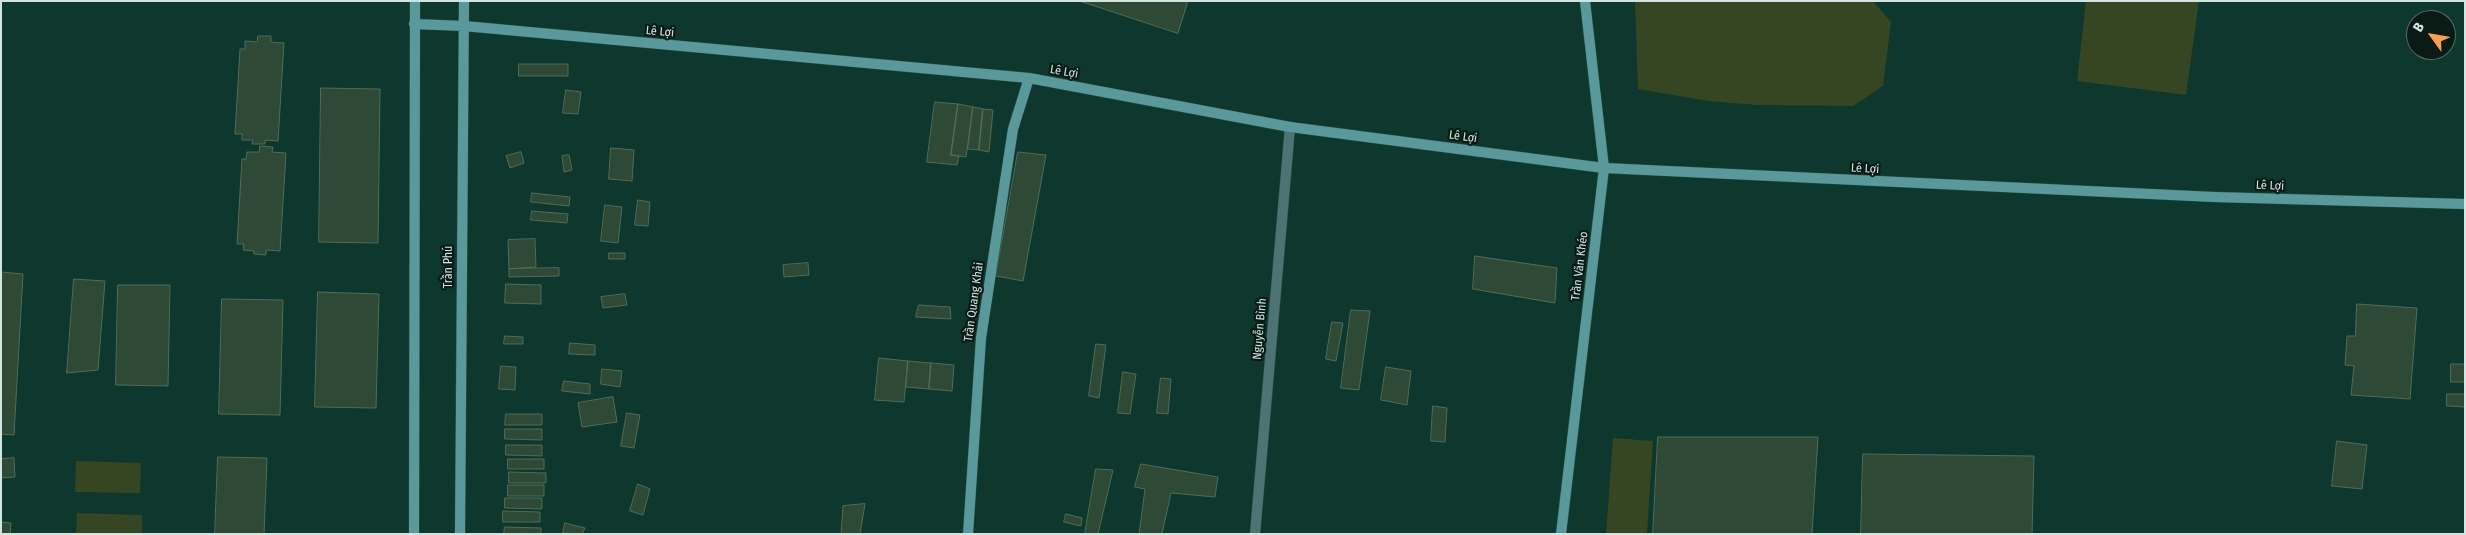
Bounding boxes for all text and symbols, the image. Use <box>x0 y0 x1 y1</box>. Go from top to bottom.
north arrow <box>2406 10 2456 60</box>
text: B <box>2409 19 2428 35</box>
street label: Lê Lợi <box>645 24 675 40</box>
street label: Lê Lợi <box>1049 62 1079 82</box>
street label: Lê Lợi <box>1448 128 1478 146</box>
street label: Lê Lợi <box>1850 161 1880 177</box>
street label: Lê Lợi <box>2256 178 2284 194</box>
street label: Trần Văn Khéo <box>1569 231 1591 301</box>
street label: Trần Phú <box>442 246 456 288</box>
street label: Trần Quang Khải <box>961 261 987 343</box>
street label: Nguyễn Bình <box>1250 298 1270 360</box>

